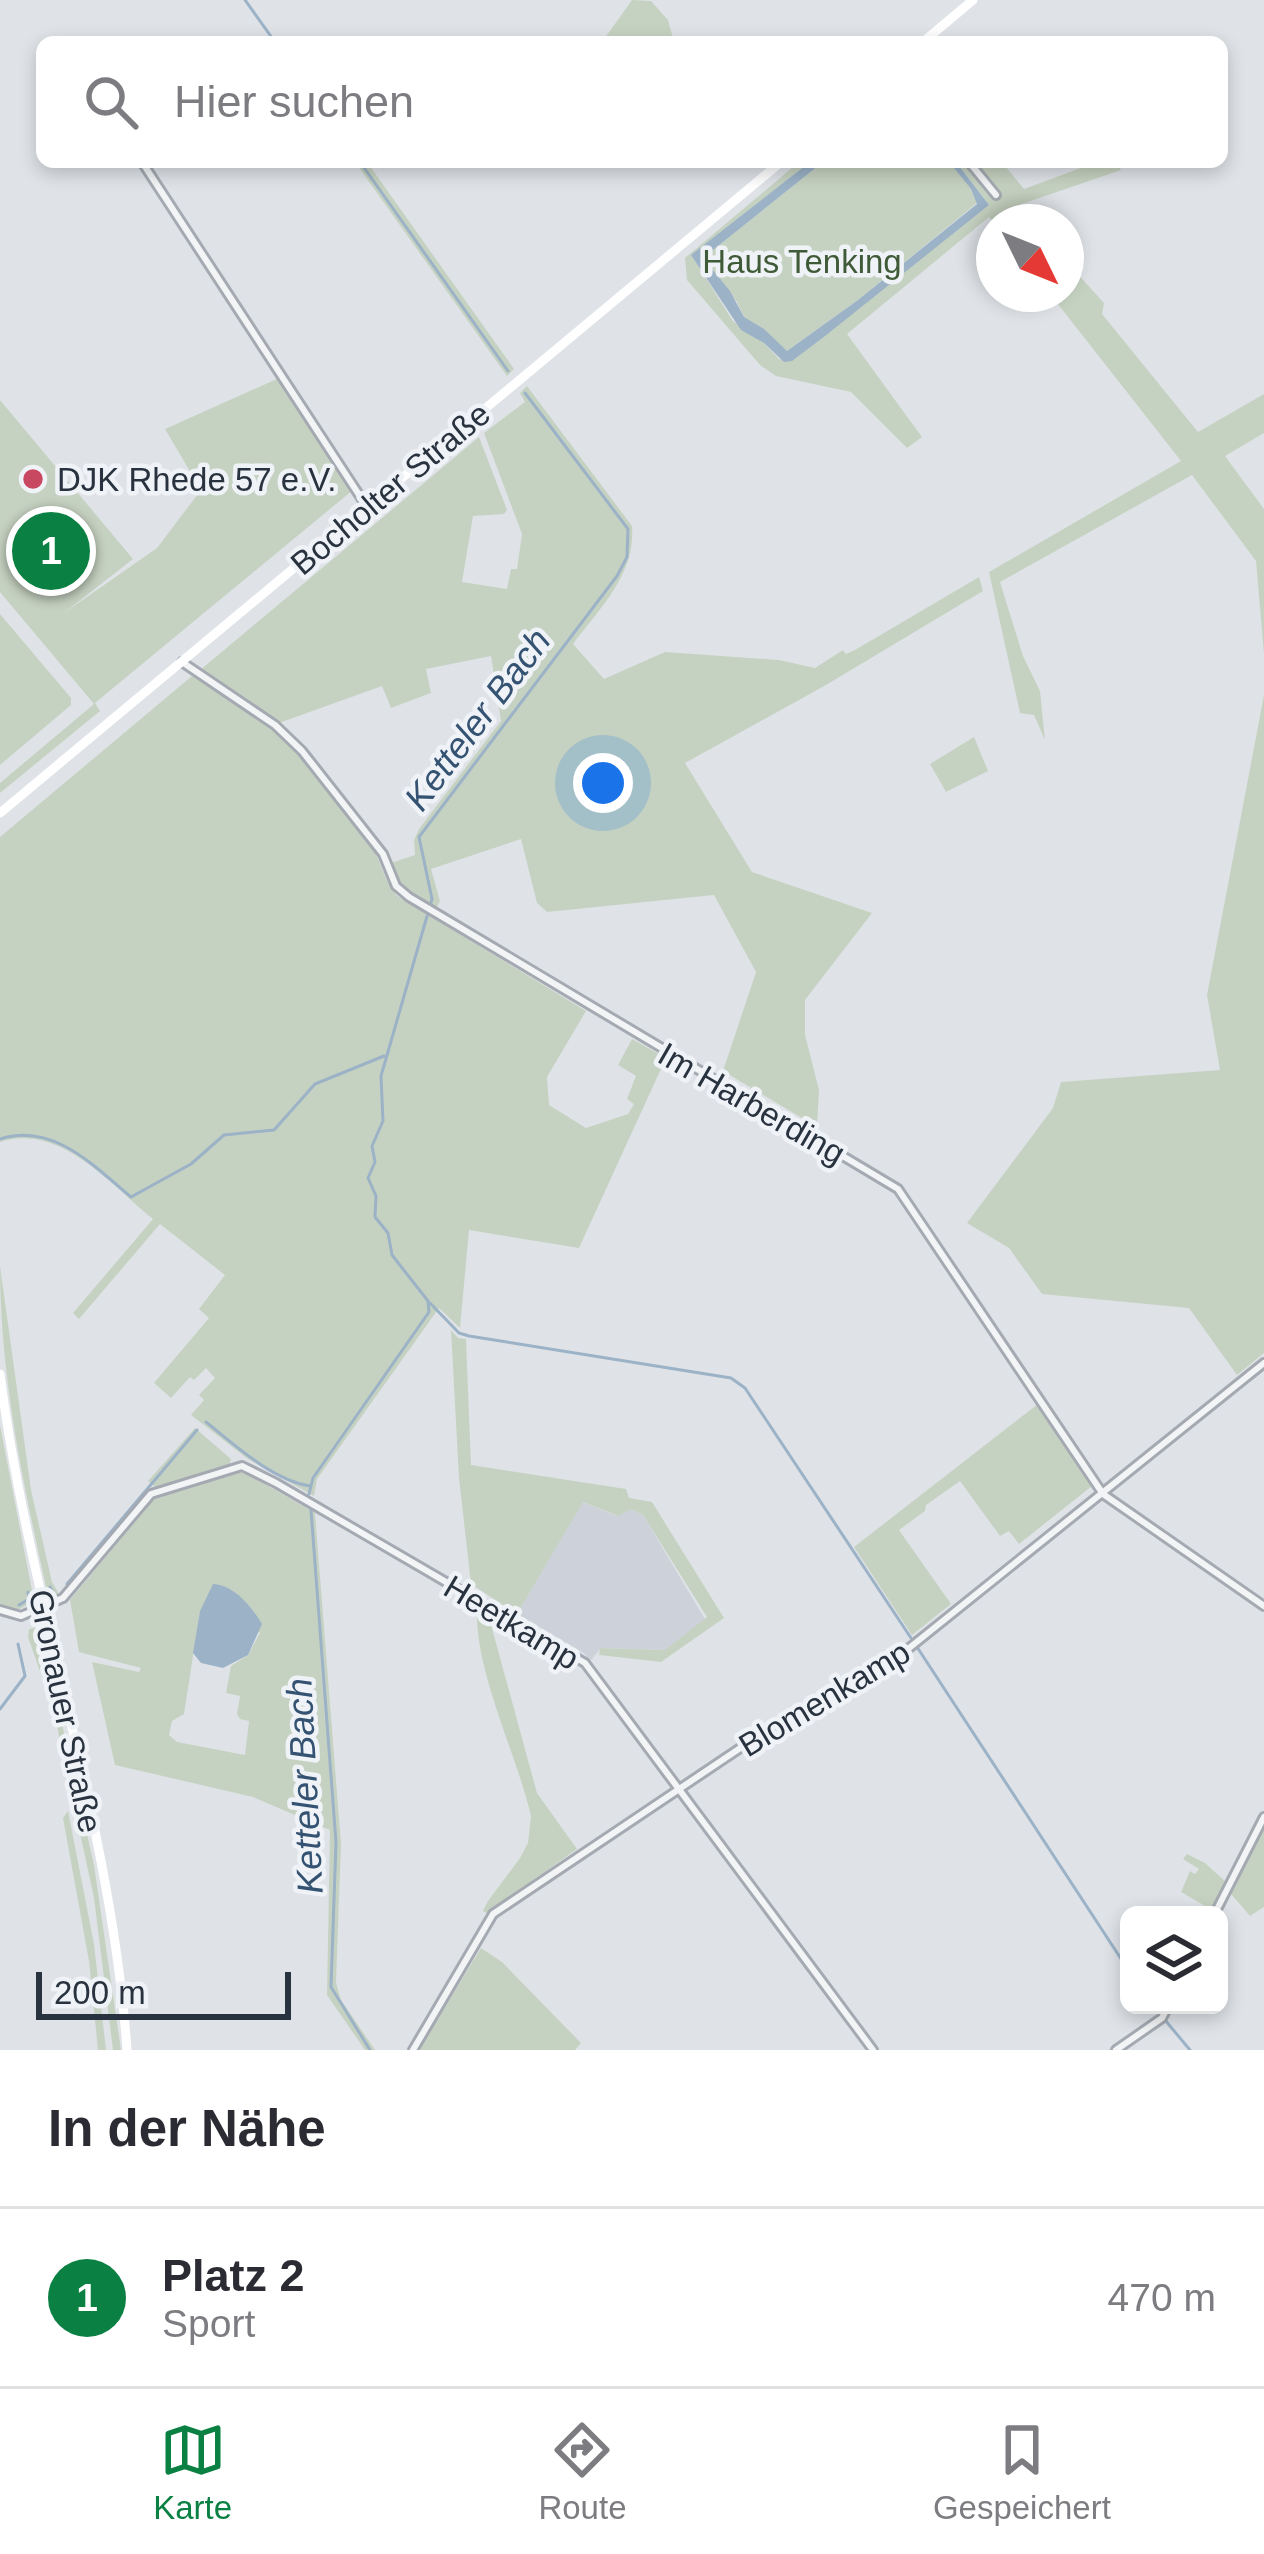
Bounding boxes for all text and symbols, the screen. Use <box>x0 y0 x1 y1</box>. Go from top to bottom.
search box <box>36 36 1228 168</box>
icon: search <box>78 69 144 135</box>
text: Hier suchen <box>174 76 414 127</box>
north arrow <box>976 204 1084 312</box>
park label: Haus Tenking <box>702 243 902 280</box>
street label: Bocholter Straße <box>284 395 497 582</box>
place label: DJK Rhede 57 e.V. <box>57 461 336 498</box>
marker: DJK Rhede 57 e.V. <box>20 466 46 492</box>
pin: 1 <box>12 506 90 596</box>
water label: Ketteler Bach <box>396 621 559 818</box>
your location <box>573 753 633 813</box>
street label: Im Harberding <box>652 1035 852 1172</box>
street label: Heetkamp <box>438 1568 586 1677</box>
street label: Gronauer Straße <box>22 1586 109 1836</box>
street label: Blomenkamp <box>732 1633 916 1764</box>
water label: Ketteler Bach <box>278 1677 331 1895</box>
map controls <box>1120 1906 1228 2014</box>
button: layers <box>1120 1906 1228 2014</box>
scale bar <box>36 1966 291 2019</box>
text: 200 m <box>54 1974 146 2011</box>
text: In der Nähe <box>48 2100 326 2157</box>
text: Platz 2 <box>162 2250 305 2301</box>
text: 1 <box>76 2276 98 2319</box>
text: 470 m <box>1108 2276 1216 2319</box>
text: Sport <box>162 2302 255 2345</box>
tab: Karte <box>153 2417 232 2527</box>
tab: Route <box>538 2417 627 2527</box>
tab: Gespeichert <box>933 2417 1111 2527</box>

